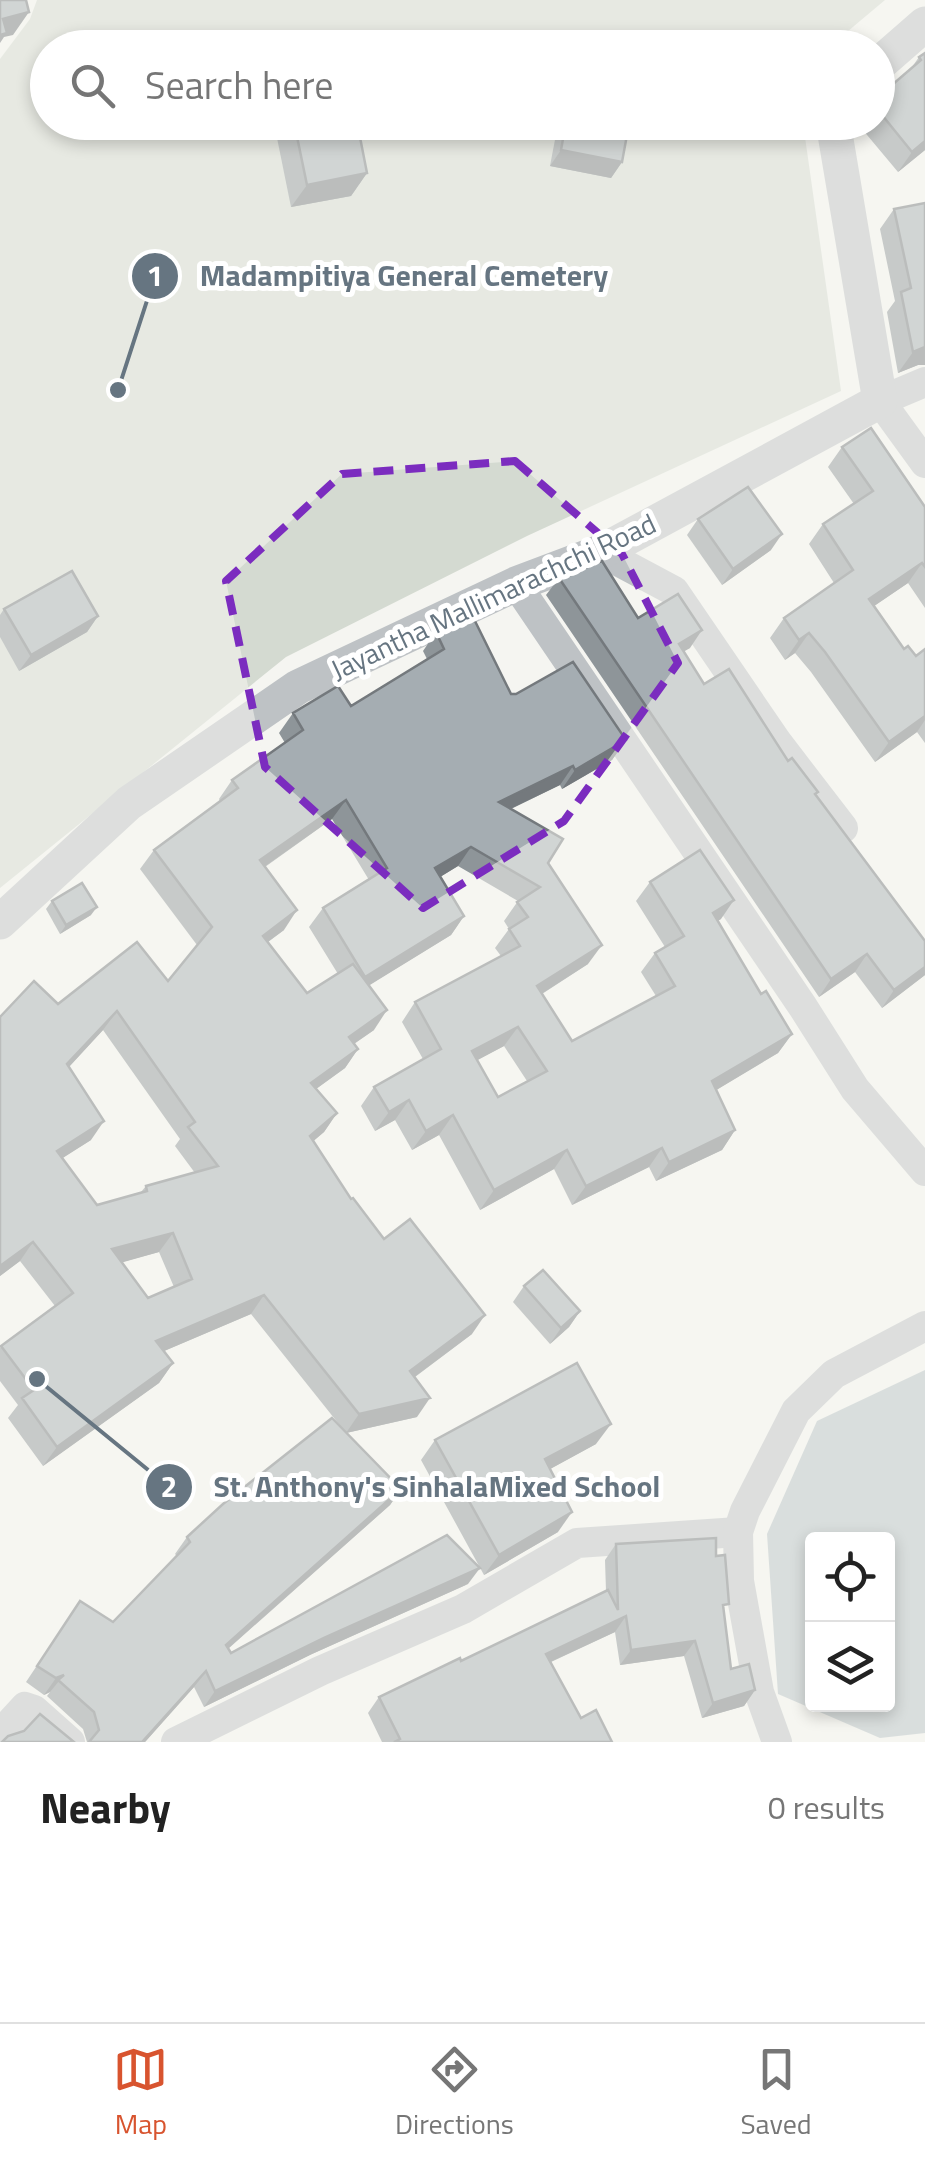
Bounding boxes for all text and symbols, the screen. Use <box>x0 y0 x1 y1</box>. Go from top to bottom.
search box <box>30 30 895 140</box>
text: Search here <box>145 56 333 114</box>
icon: search <box>65 58 120 113</box>
callout: Madampitiya General Cemetery <box>130 246 629 306</box>
text: 1 <box>147 252 163 298</box>
text: Madampitiya General Cemetery <box>200 252 608 298</box>
street label: Jayantha Mallimarachchi Road <box>323 502 663 690</box>
callout: St. Anthony's SinhalaMixed School <box>144 1457 681 1517</box>
text: 2 <box>161 1463 177 1509</box>
text: St. Anthony's SinhalaMixed School <box>214 1463 660 1509</box>
map controls <box>805 1532 895 1712</box>
button: locate <box>805 1532 895 1622</box>
button: layers <box>805 1622 895 1712</box>
text: Nearby <box>40 1775 171 1839</box>
text: 0 results <box>768 1783 885 1831</box>
tab: Map <box>113 2042 168 2145</box>
tab: Directions <box>395 2042 514 2145</box>
tab: Saved <box>740 2042 812 2145</box>

